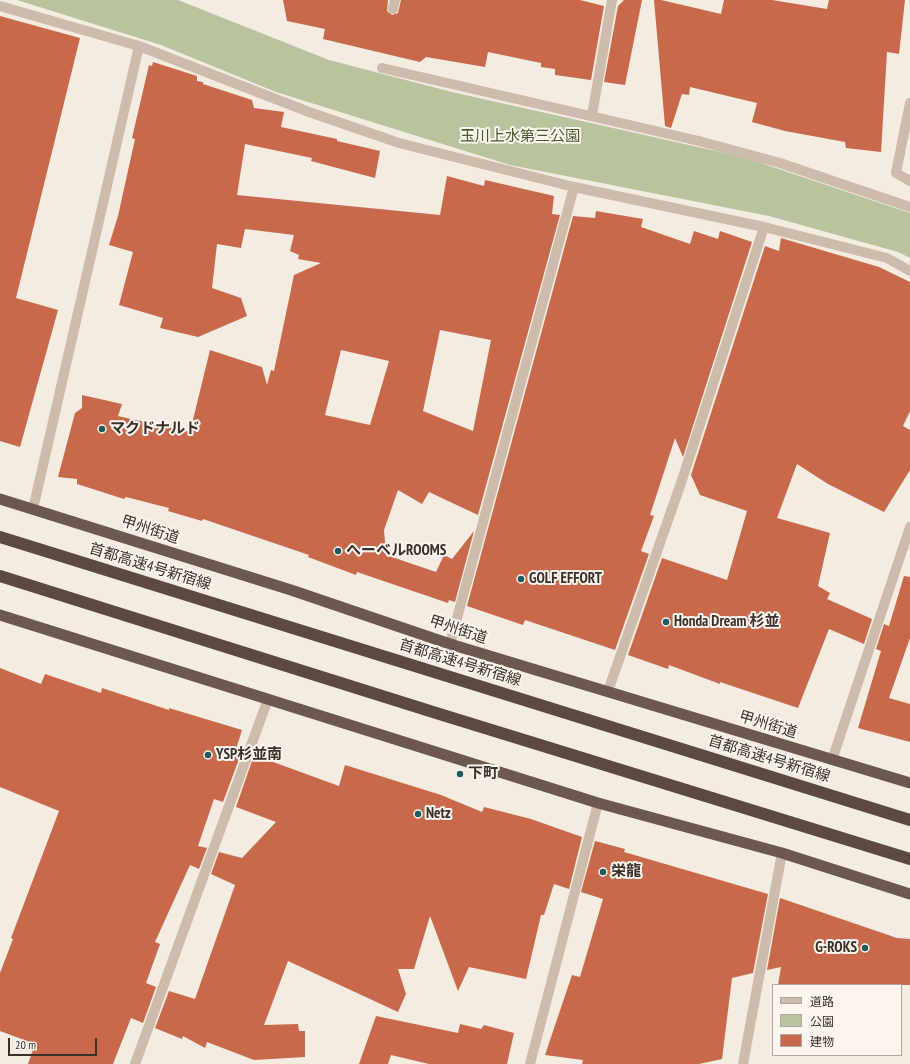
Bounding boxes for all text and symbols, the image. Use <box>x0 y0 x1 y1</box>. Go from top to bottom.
park label: 玉川上水第三公園 <box>460 128 580 146</box>
place label: マクドナルド <box>110 420 200 438</box>
marker: マクドナルド <box>97 424 107 434</box>
street label: 甲州街道 <box>119 512 181 548</box>
street label: 首都高速4号新宿線 <box>87 540 213 594</box>
place label: へーベルROOMS <box>346 542 446 560</box>
marker: へーベルROOMS <box>333 546 343 556</box>
place label: GOLF EFFORT <box>529 570 602 588</box>
marker: GOLF EFFORT <box>516 574 526 584</box>
street label: 甲州街道 <box>427 612 489 648</box>
place label: Honda Dream 杉並 <box>674 613 779 631</box>
marker: Honda Dream 杉並 <box>661 617 671 627</box>
street label: 首都高速4号新宿線 <box>397 636 523 690</box>
street label: 甲州街道 <box>737 708 799 742</box>
street label: 首都高速4号新宿線 <box>706 732 832 786</box>
place label: YSP杉並南 <box>216 746 282 764</box>
marker: YSP杉並南 <box>203 750 213 760</box>
place label: 下町 <box>468 765 498 783</box>
marker: 下町 <box>455 769 465 779</box>
place label: Netz <box>426 805 451 823</box>
marker: Netz <box>413 809 423 819</box>
place label: 栄龍 <box>611 863 641 881</box>
marker: 栄龍 <box>598 867 608 877</box>
place label: G-ROKS <box>815 939 857 957</box>
marker: G-ROKS <box>860 943 870 953</box>
legend <box>772 984 902 1056</box>
text: 道路 <box>810 994 834 1009</box>
text: 公園 <box>810 1014 834 1029</box>
scale bar <box>10 1030 99 1056</box>
text: 建物 <box>810 1034 834 1049</box>
text: 20 m <box>15 1037 36 1052</box>

